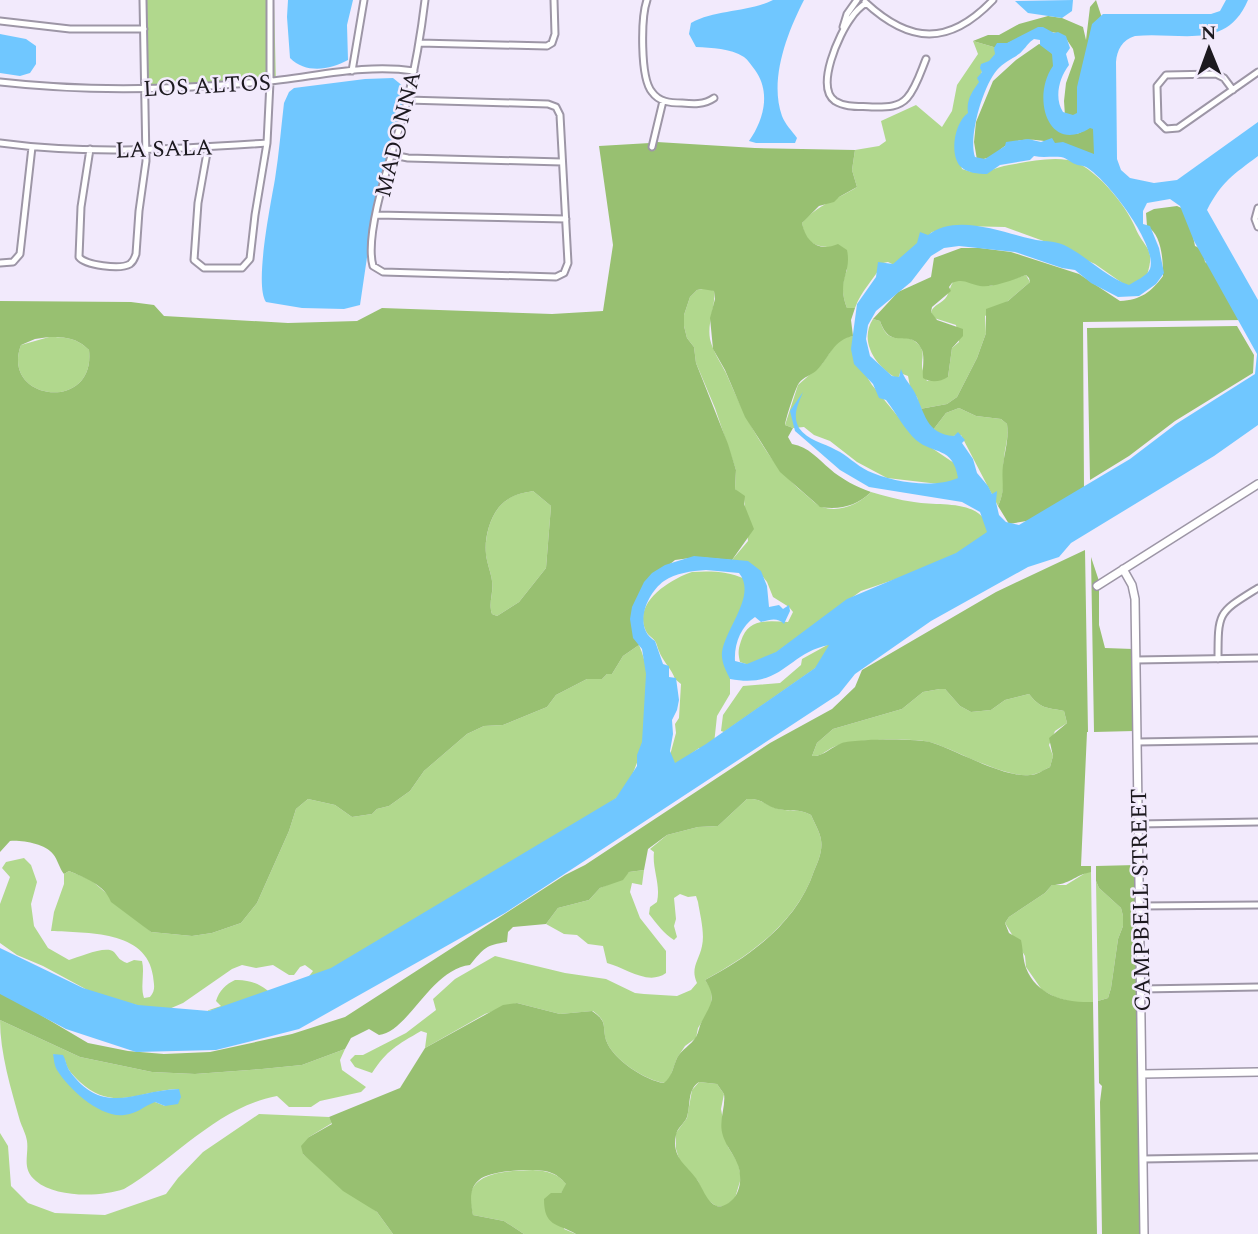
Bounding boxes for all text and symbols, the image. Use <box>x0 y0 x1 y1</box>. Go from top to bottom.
north arrow <box>1174 14 1244 84</box>
text: N <box>1201 19 1217 48</box>
street label: LOS ALTOS <box>142 66 272 107</box>
street label: MADONNA <box>366 68 431 201</box>
street label: LA SALA <box>115 130 213 169</box>
street label: CAMPBELL STREET <box>1122 788 1161 1012</box>

